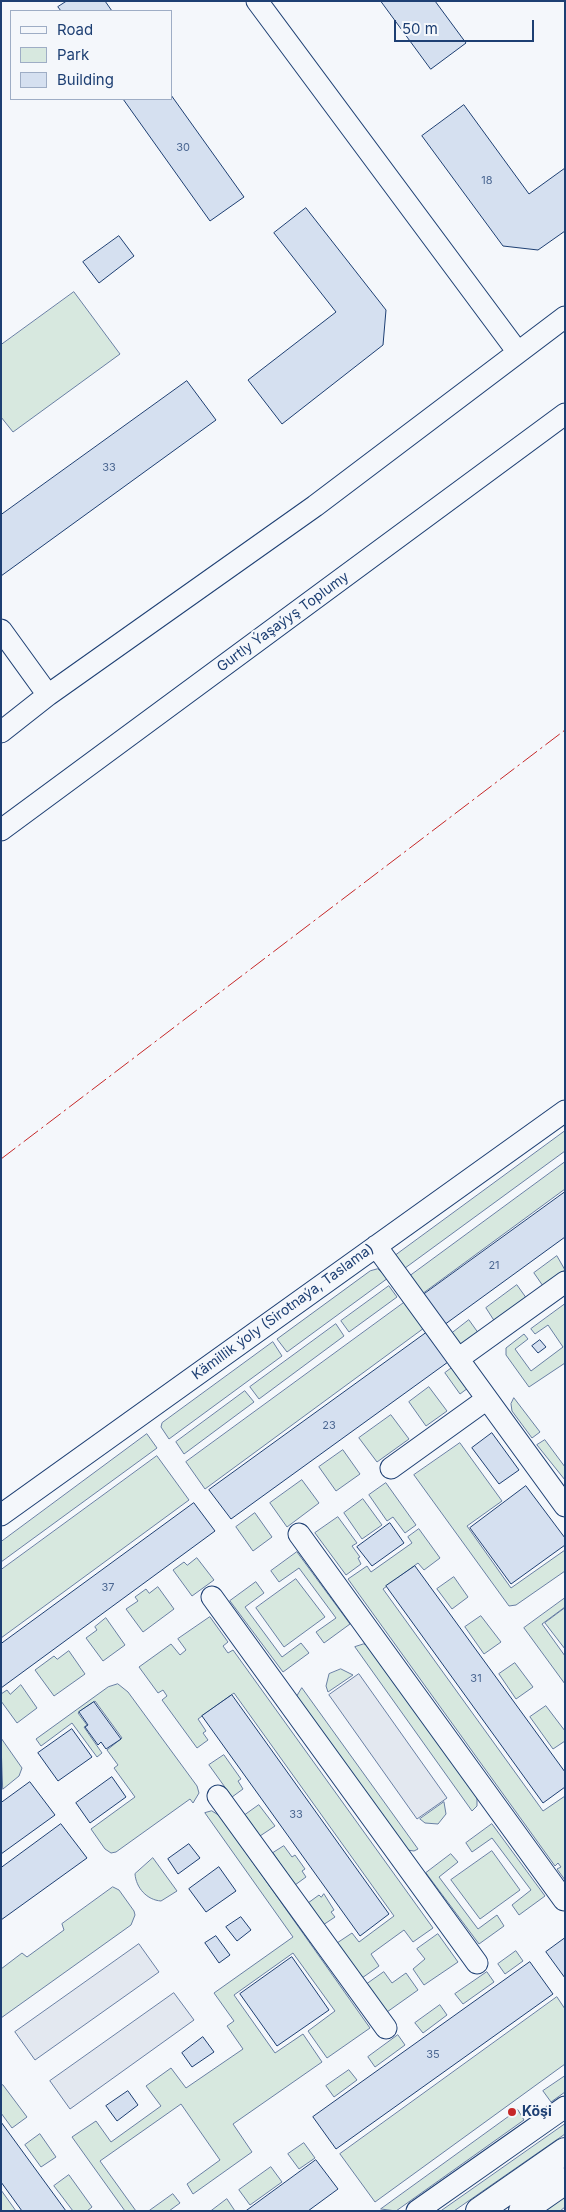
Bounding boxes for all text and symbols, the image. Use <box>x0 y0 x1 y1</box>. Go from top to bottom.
legend <box>10 10 172 100</box>
scale bar <box>396 10 536 42</box>
text: 50 m <box>402 19 438 38</box>
text: Road <box>57 20 93 39</box>
text: Park <box>57 45 89 64</box>
text: Building <box>57 70 114 89</box>
house number: 30 <box>176 141 190 155</box>
house number: 18 <box>481 174 493 188</box>
house number: 33 <box>102 461 116 475</box>
street label: Gurtly Ýaşaýyş Toplumy <box>214 568 352 676</box>
street label: Kämillik ýoly (Sirotnaýa, Taslama) <box>189 1240 377 1384</box>
house number: 21 <box>488 1259 500 1273</box>
house number: 23 <box>322 1419 336 1433</box>
house number: 37 <box>101 1581 115 1595</box>
house number: 31 <box>470 1672 482 1686</box>
house number: 33 <box>289 1808 303 1822</box>
house number: 35 <box>426 2048 440 2062</box>
place label: Köşi <box>522 2104 552 2120</box>
marker: Köşi <box>506 2106 518 2118</box>

